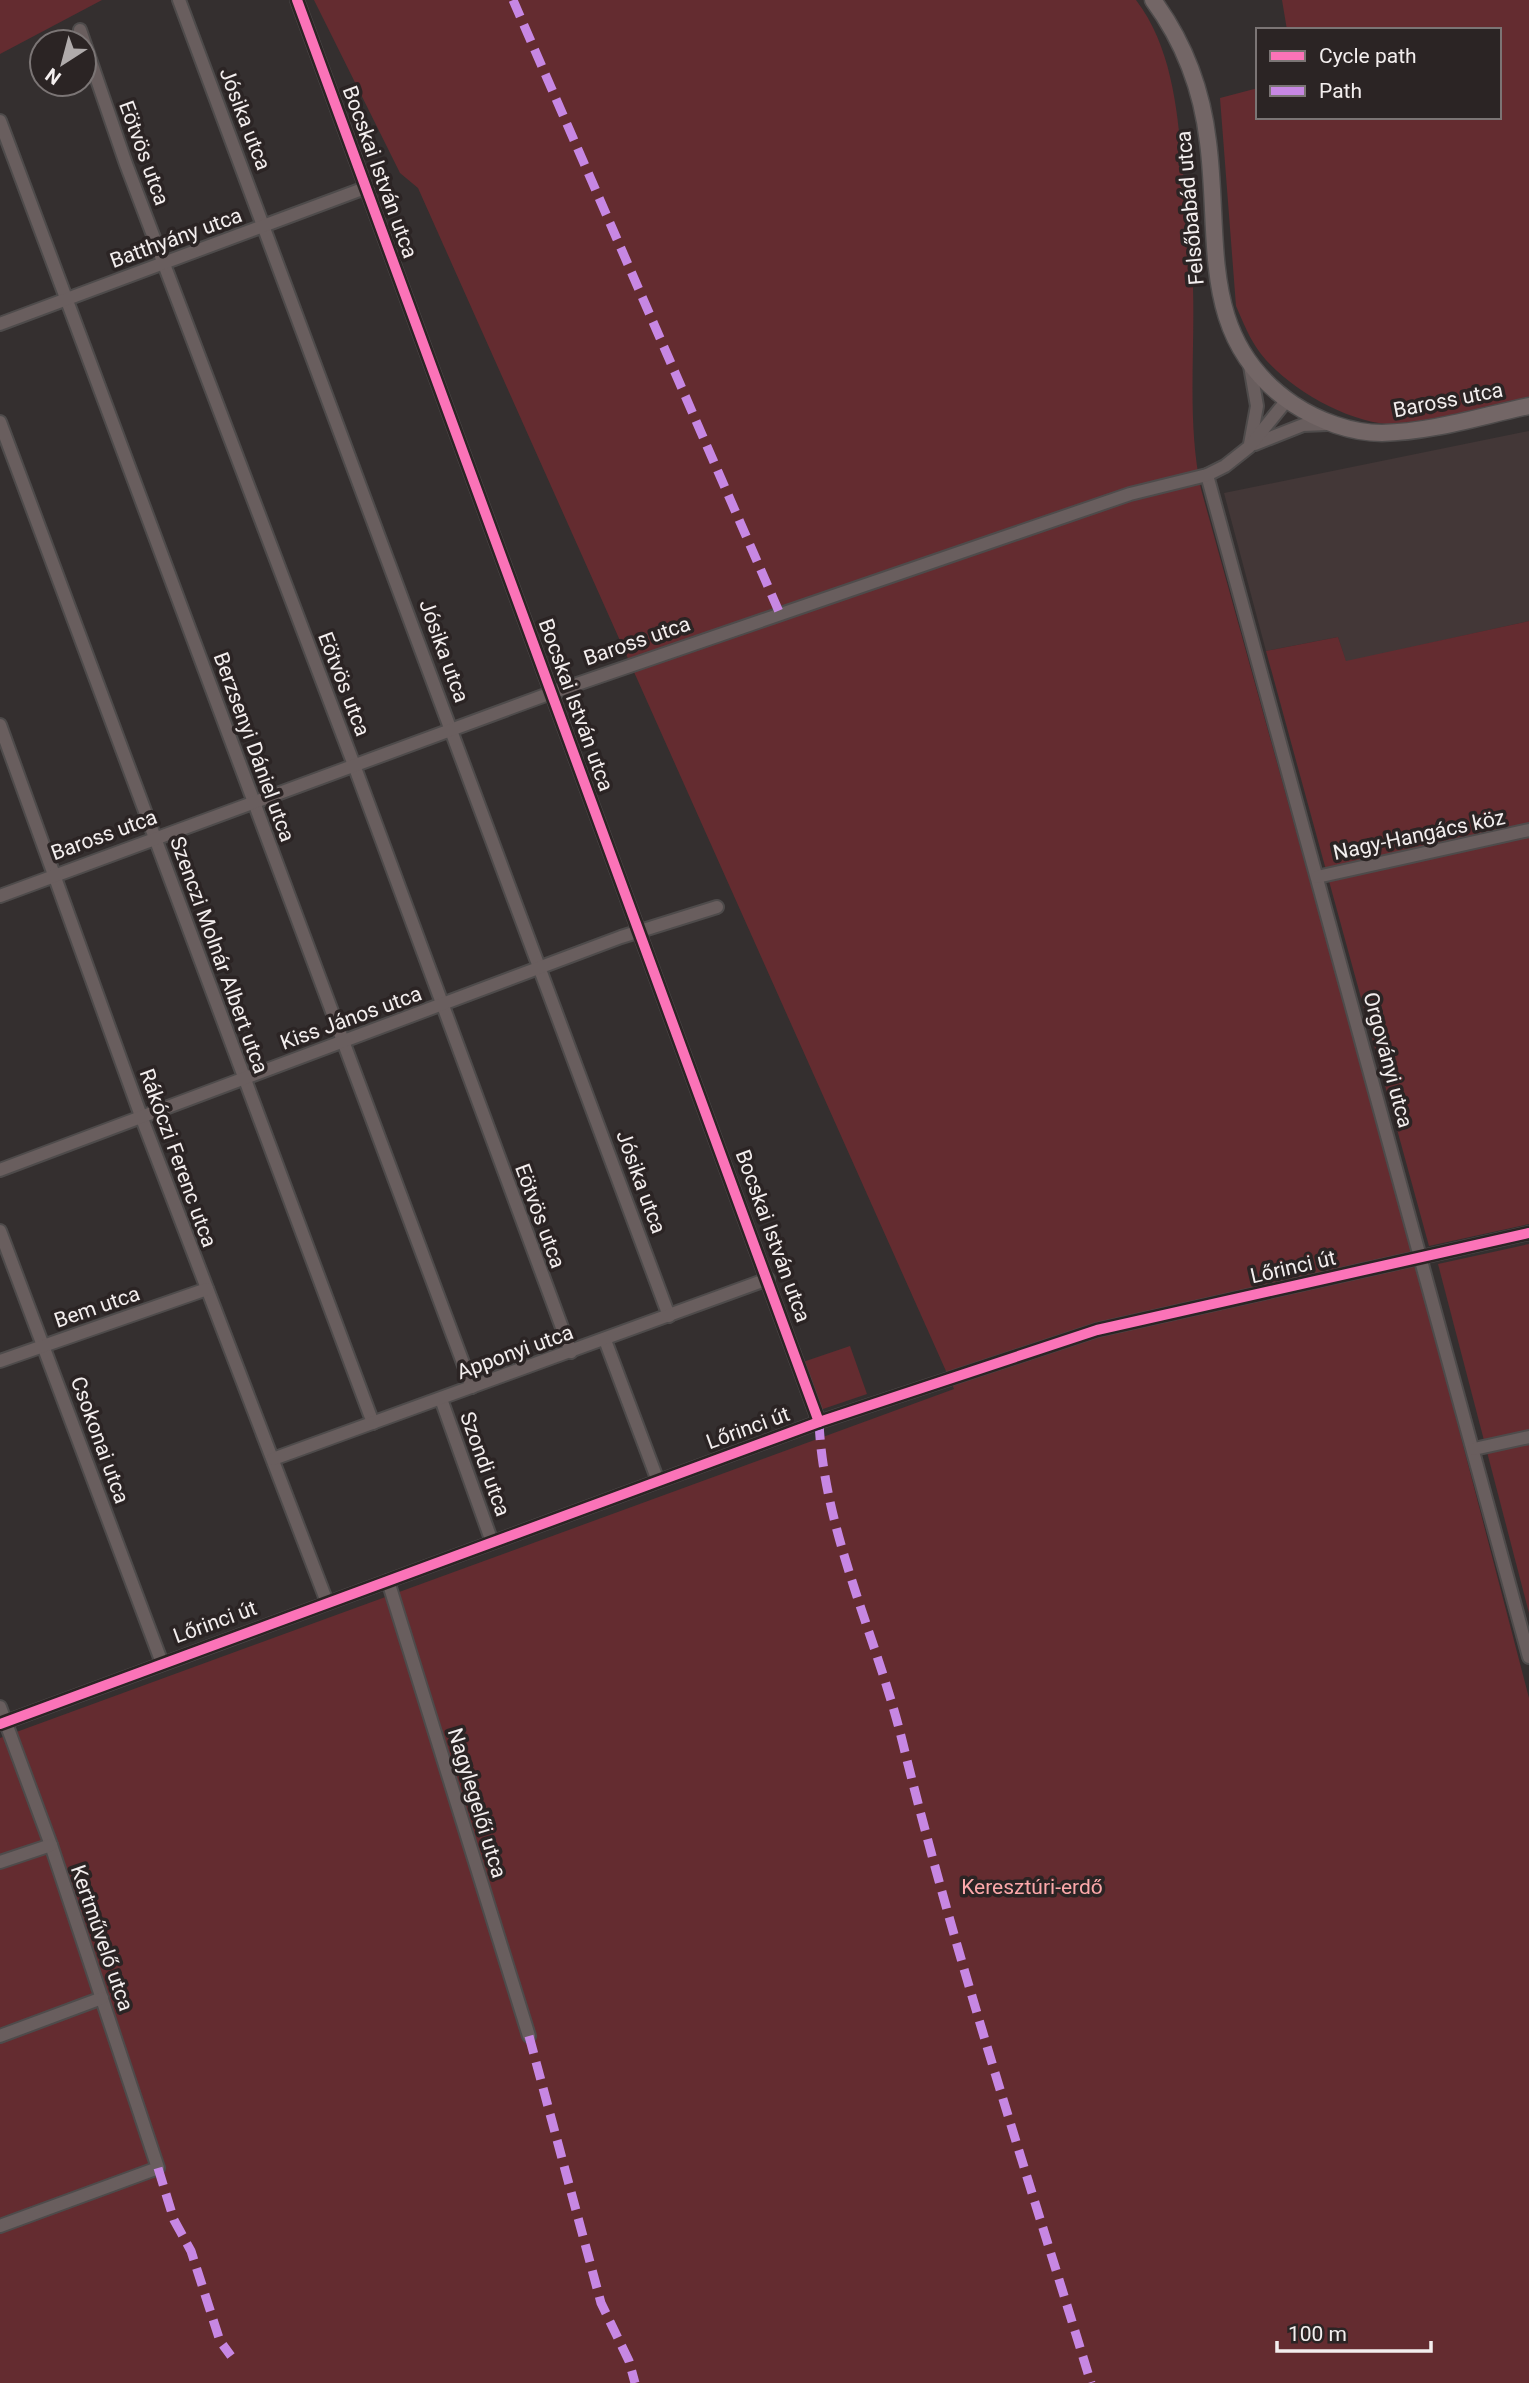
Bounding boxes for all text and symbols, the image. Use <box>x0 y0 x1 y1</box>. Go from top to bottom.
north arrow <box>28 28 98 98</box>
legend <box>1256 28 1501 119</box>
text: Cycle path <box>1319 44 1417 68</box>
text: N <box>41 63 65 90</box>
street label: Jósika utca <box>215 64 275 174</box>
text: Path <box>1319 79 1362 103</box>
street label: Bocskai István utca <box>338 82 422 262</box>
street label: Eötvös utca <box>114 97 174 209</box>
street label: Felsőbabád utca <box>1171 130 1209 286</box>
street label: Batthyány utca <box>107 203 245 273</box>
street label: Baross utca <box>1391 378 1505 422</box>
street label: Jósika utca <box>414 596 474 706</box>
street label: Baross utca <box>581 612 693 670</box>
street label: Bocskai István utca <box>534 615 618 795</box>
street label: Eötvös utca <box>313 629 375 739</box>
street label: Berzsenyi Dániel utca <box>209 649 299 845</box>
street label: Baross utca <box>48 805 160 865</box>
street label: Nagy-Hangács köz <box>1331 805 1507 865</box>
street label: Szenczi Molnár Albert utca <box>165 833 273 1077</box>
street label: Kiss János utca <box>277 981 425 1055</box>
street label: Orgoványi utca <box>1358 990 1418 1130</box>
street label: Rákóczi Ferenc utca <box>135 1066 221 1250</box>
street label: Jósika utca <box>611 1127 671 1237</box>
street label: Bocskai István utca <box>731 1146 815 1326</box>
street label: Eötvös utca <box>510 1160 570 1272</box>
street label: Lőrinci út <box>1248 1246 1338 1288</box>
street label: Bem utca <box>51 1281 143 1333</box>
street label: Apponyi utca <box>454 1320 576 1384</box>
street label: Csokonai utca <box>66 1373 134 1507</box>
street label: Lőrinci út <box>703 1402 793 1454</box>
street label: Szondi utca <box>455 1409 515 1519</box>
street label: Lőrinci út <box>170 1596 260 1648</box>
street label: Nagylegelői utca <box>443 1725 511 1881</box>
street label: Kertművelő utca <box>66 1862 138 2014</box>
park label: Keresztúri-erdő <box>961 1875 1103 1899</box>
scale bar <box>1277 2310 1431 2354</box>
text: 100 m <box>1288 2322 1347 2346</box>

